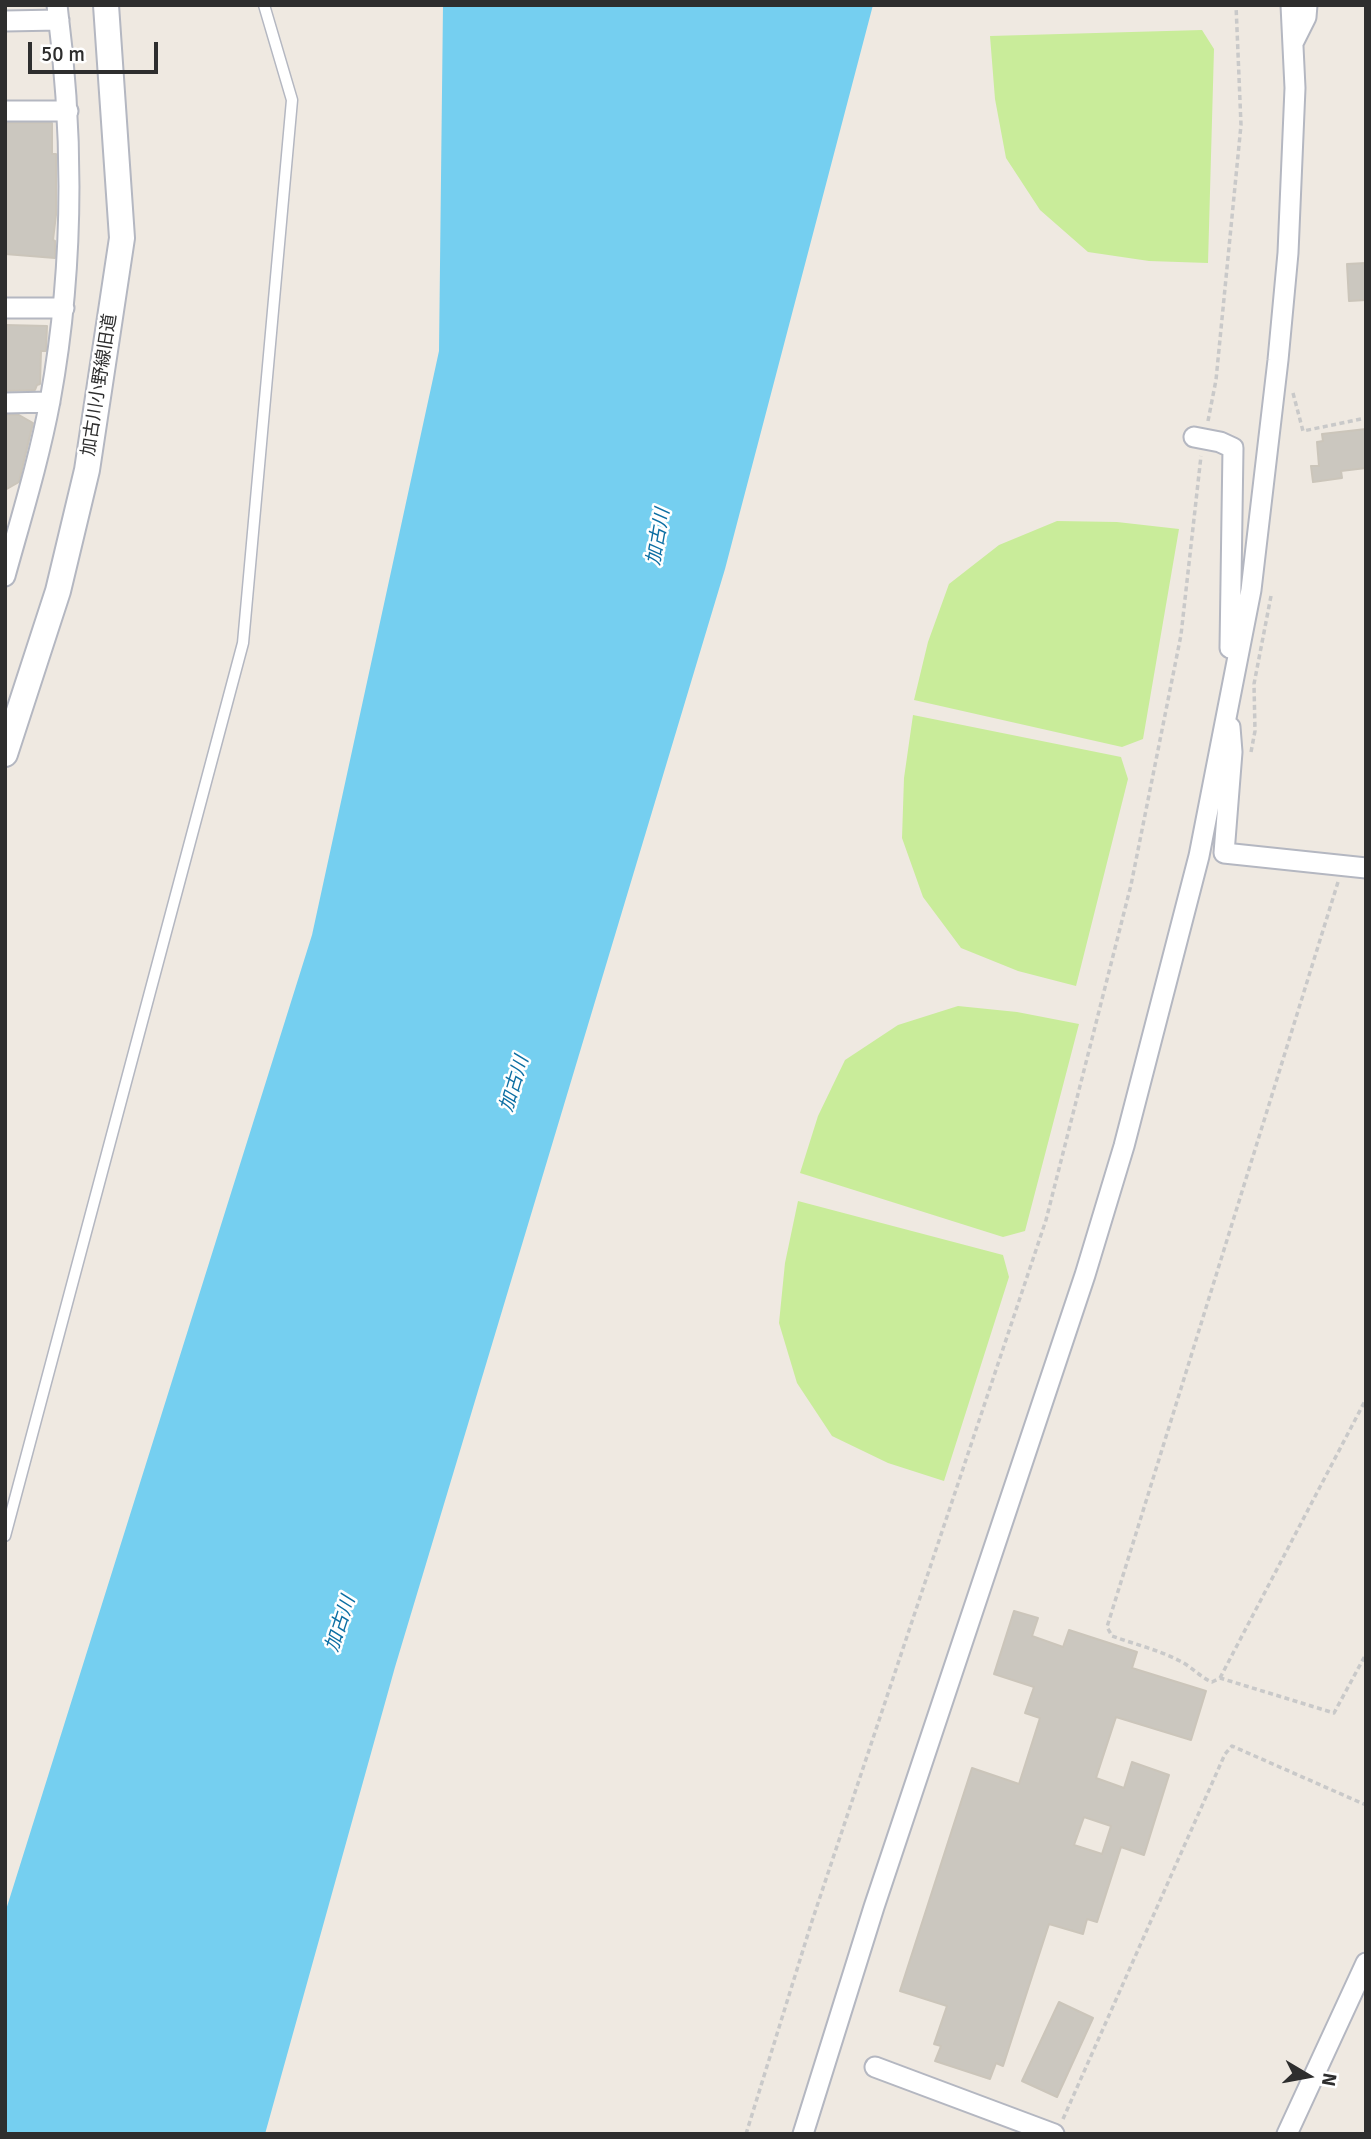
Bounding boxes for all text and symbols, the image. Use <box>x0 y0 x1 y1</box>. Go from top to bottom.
scale bar <box>32 28 161 72</box>
text: 50 m <box>41 41 85 67</box>
street label: 加古川小野線旧道 <box>78 312 122 458</box>
water label: 加古川 <box>643 507 675 567</box>
water label: 加古川 <box>496 1053 534 1115</box>
water label: 加古川 <box>321 1593 361 1655</box>
north arrow <box>1273 2041 1343 2111</box>
text: N <box>1316 2071 1342 2088</box>

